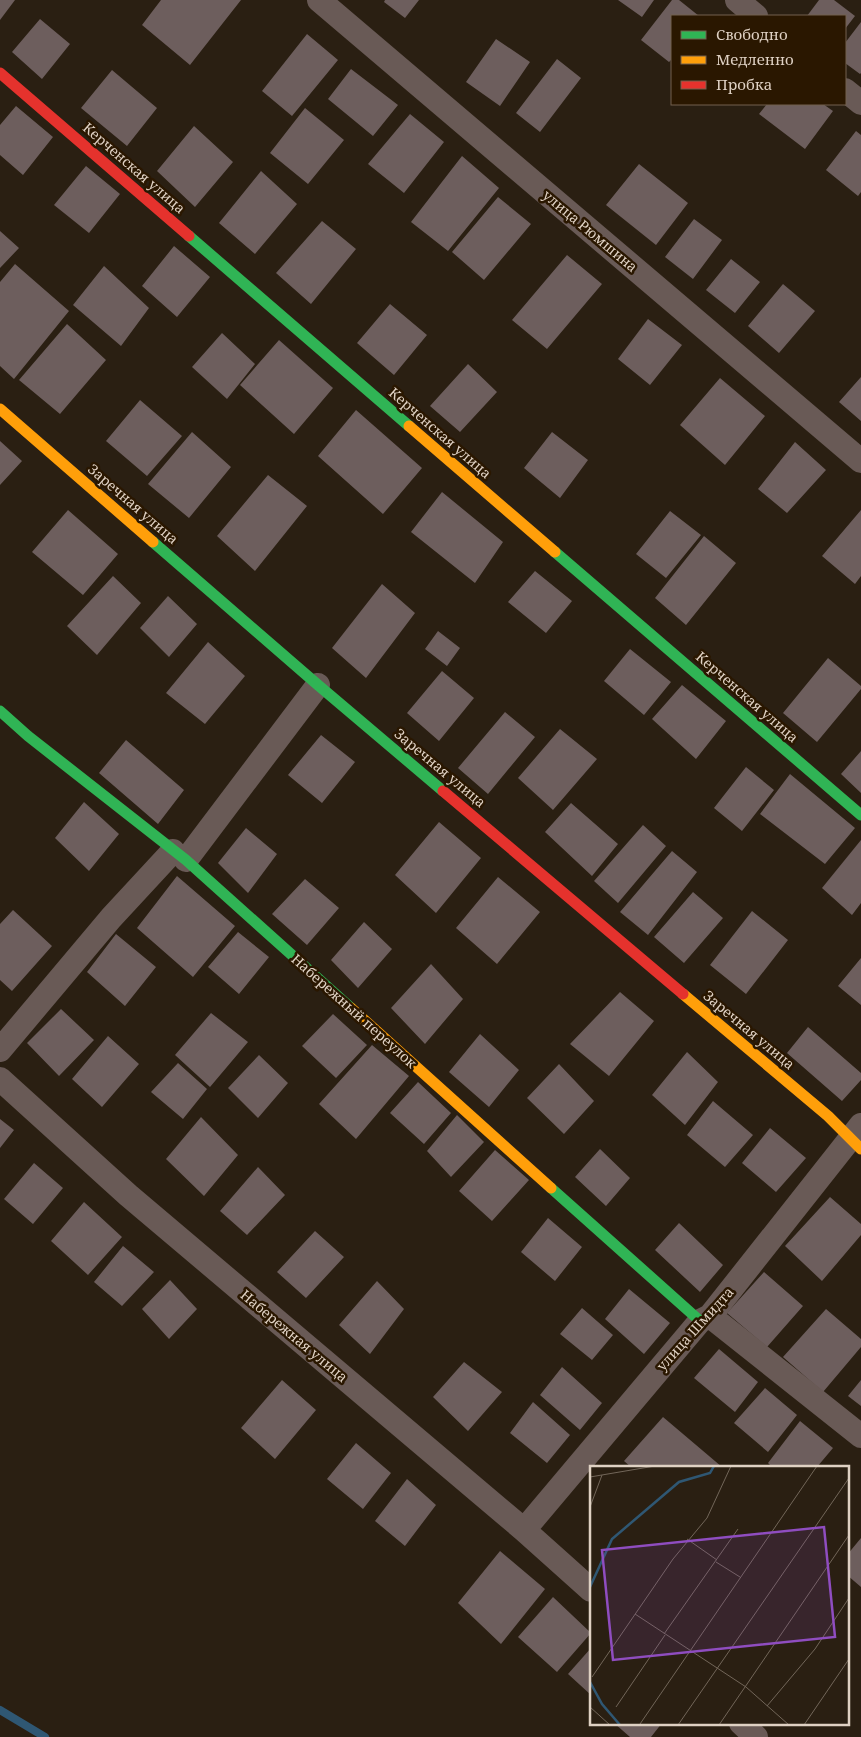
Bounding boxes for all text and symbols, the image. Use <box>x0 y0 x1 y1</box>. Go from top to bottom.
legend <box>671 15 846 105</box>
text: Свободно <box>716 24 788 44</box>
text: Медленно <box>716 49 794 69</box>
text: Пробка <box>716 74 772 94</box>
street label: Керченская улица <box>79 118 190 217</box>
street label: улица Рюмшина <box>539 185 642 276</box>
street label: Керченская улица <box>385 383 496 482</box>
street label: Заречная улица <box>84 459 183 548</box>
street label: Керченская улица <box>692 647 803 746</box>
street label: Заречная улица <box>391 724 490 811</box>
street label: Набережный переулок <box>288 949 422 1072</box>
street label: Заречная улица <box>700 986 799 1073</box>
street label: улица Шмидта <box>652 1283 737 1375</box>
street label: Набережная улица <box>237 1285 352 1386</box>
inset map <box>590 1466 848 1724</box>

